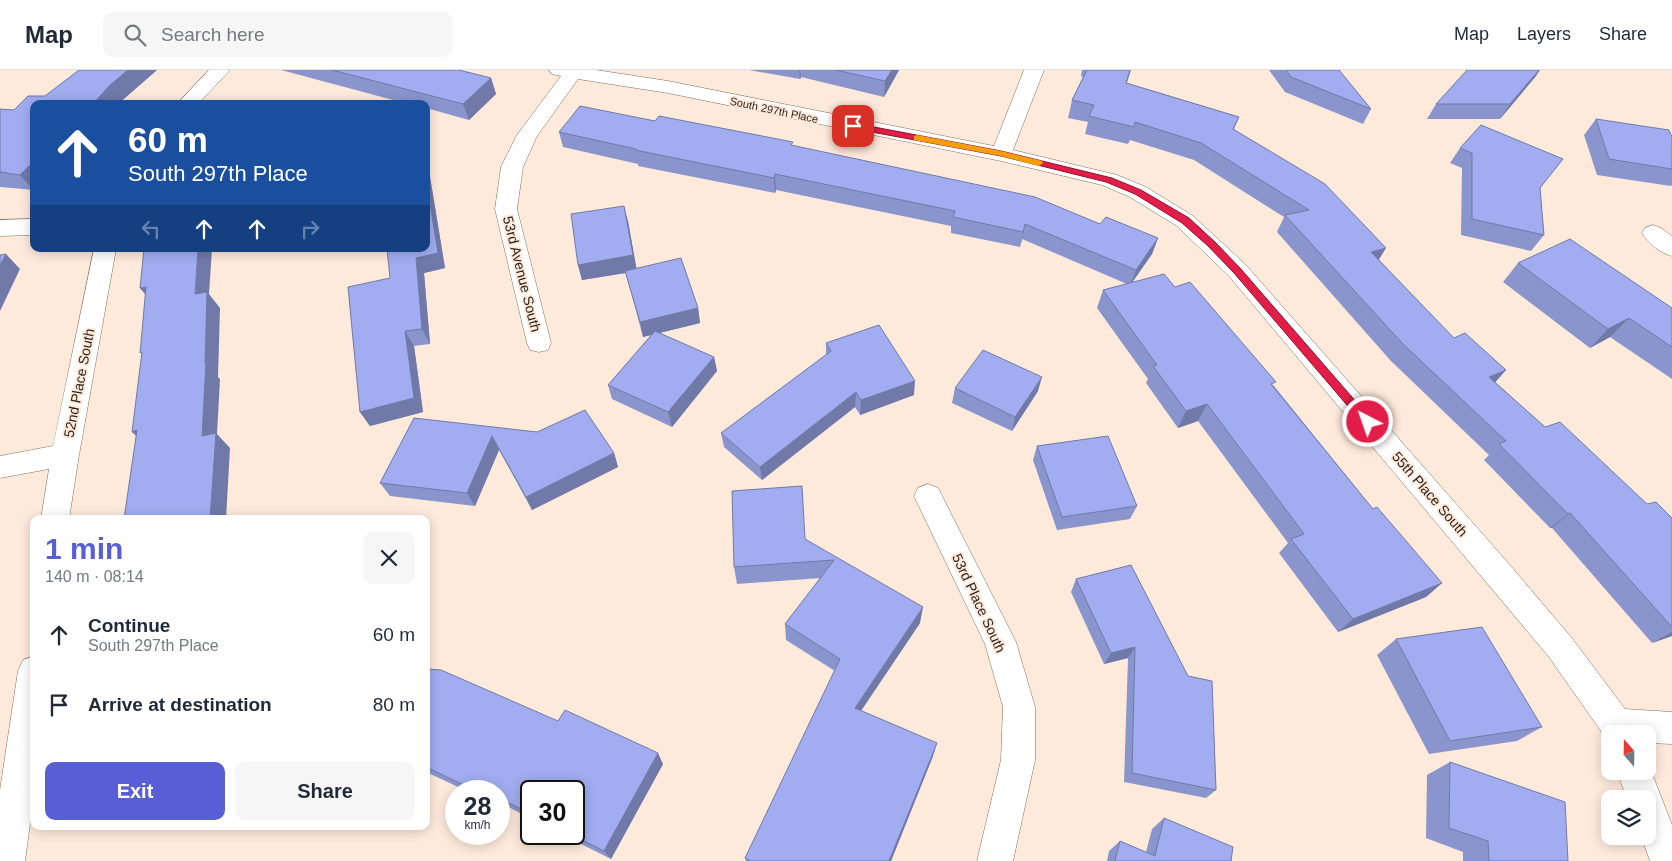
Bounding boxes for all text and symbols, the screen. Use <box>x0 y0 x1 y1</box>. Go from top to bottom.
search box <box>103 12 453 57</box>
text: Map <box>25 21 73 48</box>
icon: search <box>121 21 149 49</box>
text: Search here <box>161 24 265 45</box>
text: Map <box>1454 24 1489 44</box>
text: Layers <box>1517 24 1571 44</box>
text: Share <box>1599 24 1647 44</box>
street label: South 297th Place <box>729 95 819 125</box>
pin <box>832 105 874 147</box>
icon: arrive <box>839 112 867 140</box>
icon: ahead <box>45 120 110 185</box>
text: 60 m <box>128 120 208 159</box>
text: South 297th Place <box>128 161 308 186</box>
street label: 53rd Avenue South <box>500 214 544 334</box>
icon: left <box>137 215 165 243</box>
icon: ahead <box>190 215 218 243</box>
icon: ahead <box>243 215 271 243</box>
icon: right <box>296 215 324 243</box>
street label: 52nd Place South <box>61 327 97 439</box>
position arrow <box>1341 395 1393 447</box>
street label: 55th Place South <box>1389 449 1471 539</box>
text: 1 min <box>45 532 123 565</box>
button: close <box>363 532 415 584</box>
street label: 53rd Place South <box>949 551 1009 655</box>
text: 140 m · 08:14 <box>45 568 144 585</box>
text: Continue <box>88 615 170 636</box>
icon: ahead <box>45 621 73 649</box>
text: 60 m <box>373 624 415 645</box>
text: South 297th Place <box>88 637 219 654</box>
icon: arrive <box>45 691 73 719</box>
text: Arrive at destination <box>88 694 272 715</box>
text: 80 m <box>373 694 415 715</box>
north arrow <box>1601 725 1656 780</box>
map controls <box>1601 725 1656 845</box>
button: Exit <box>45 762 225 820</box>
button: Share <box>235 762 415 820</box>
speed limit sign: 30 <box>520 780 585 845</box>
button: layers <box>1601 790 1656 845</box>
text: 28 <box>464 792 491 820</box>
text: km/h <box>464 818 491 832</box>

